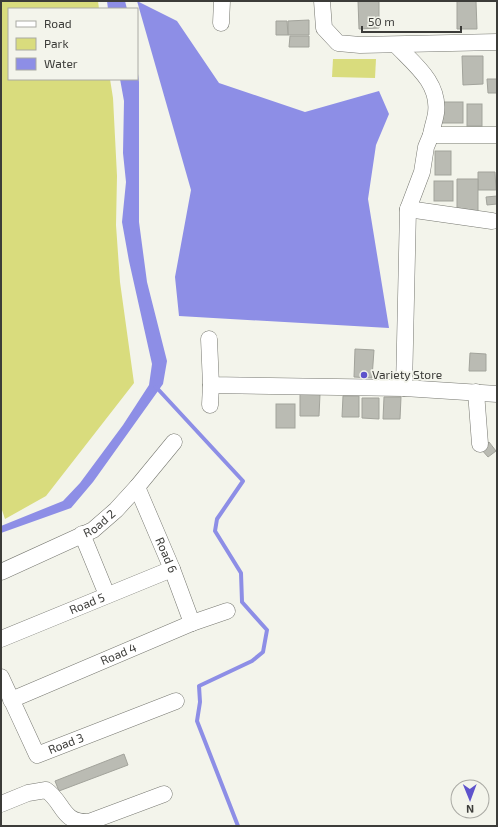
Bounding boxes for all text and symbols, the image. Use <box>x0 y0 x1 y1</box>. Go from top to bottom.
legend <box>8 8 138 80</box>
scale bar <box>362 8 461 34</box>
text: 50 m <box>368 14 395 28</box>
text: Road <box>44 16 72 30</box>
text: Park <box>44 36 69 50</box>
text: Water <box>44 56 78 70</box>
place label: Variety Store <box>372 367 442 381</box>
marker: Variety Store <box>359 370 369 380</box>
street label: Road 2 <box>81 506 118 539</box>
street label: Road 6 <box>153 535 181 574</box>
street label: Road 5 <box>67 589 106 616</box>
street label: Road 4 <box>98 639 138 667</box>
street label: Road 3 <box>46 730 85 756</box>
north arrow <box>450 779 490 819</box>
text: N <box>466 803 474 816</box>

